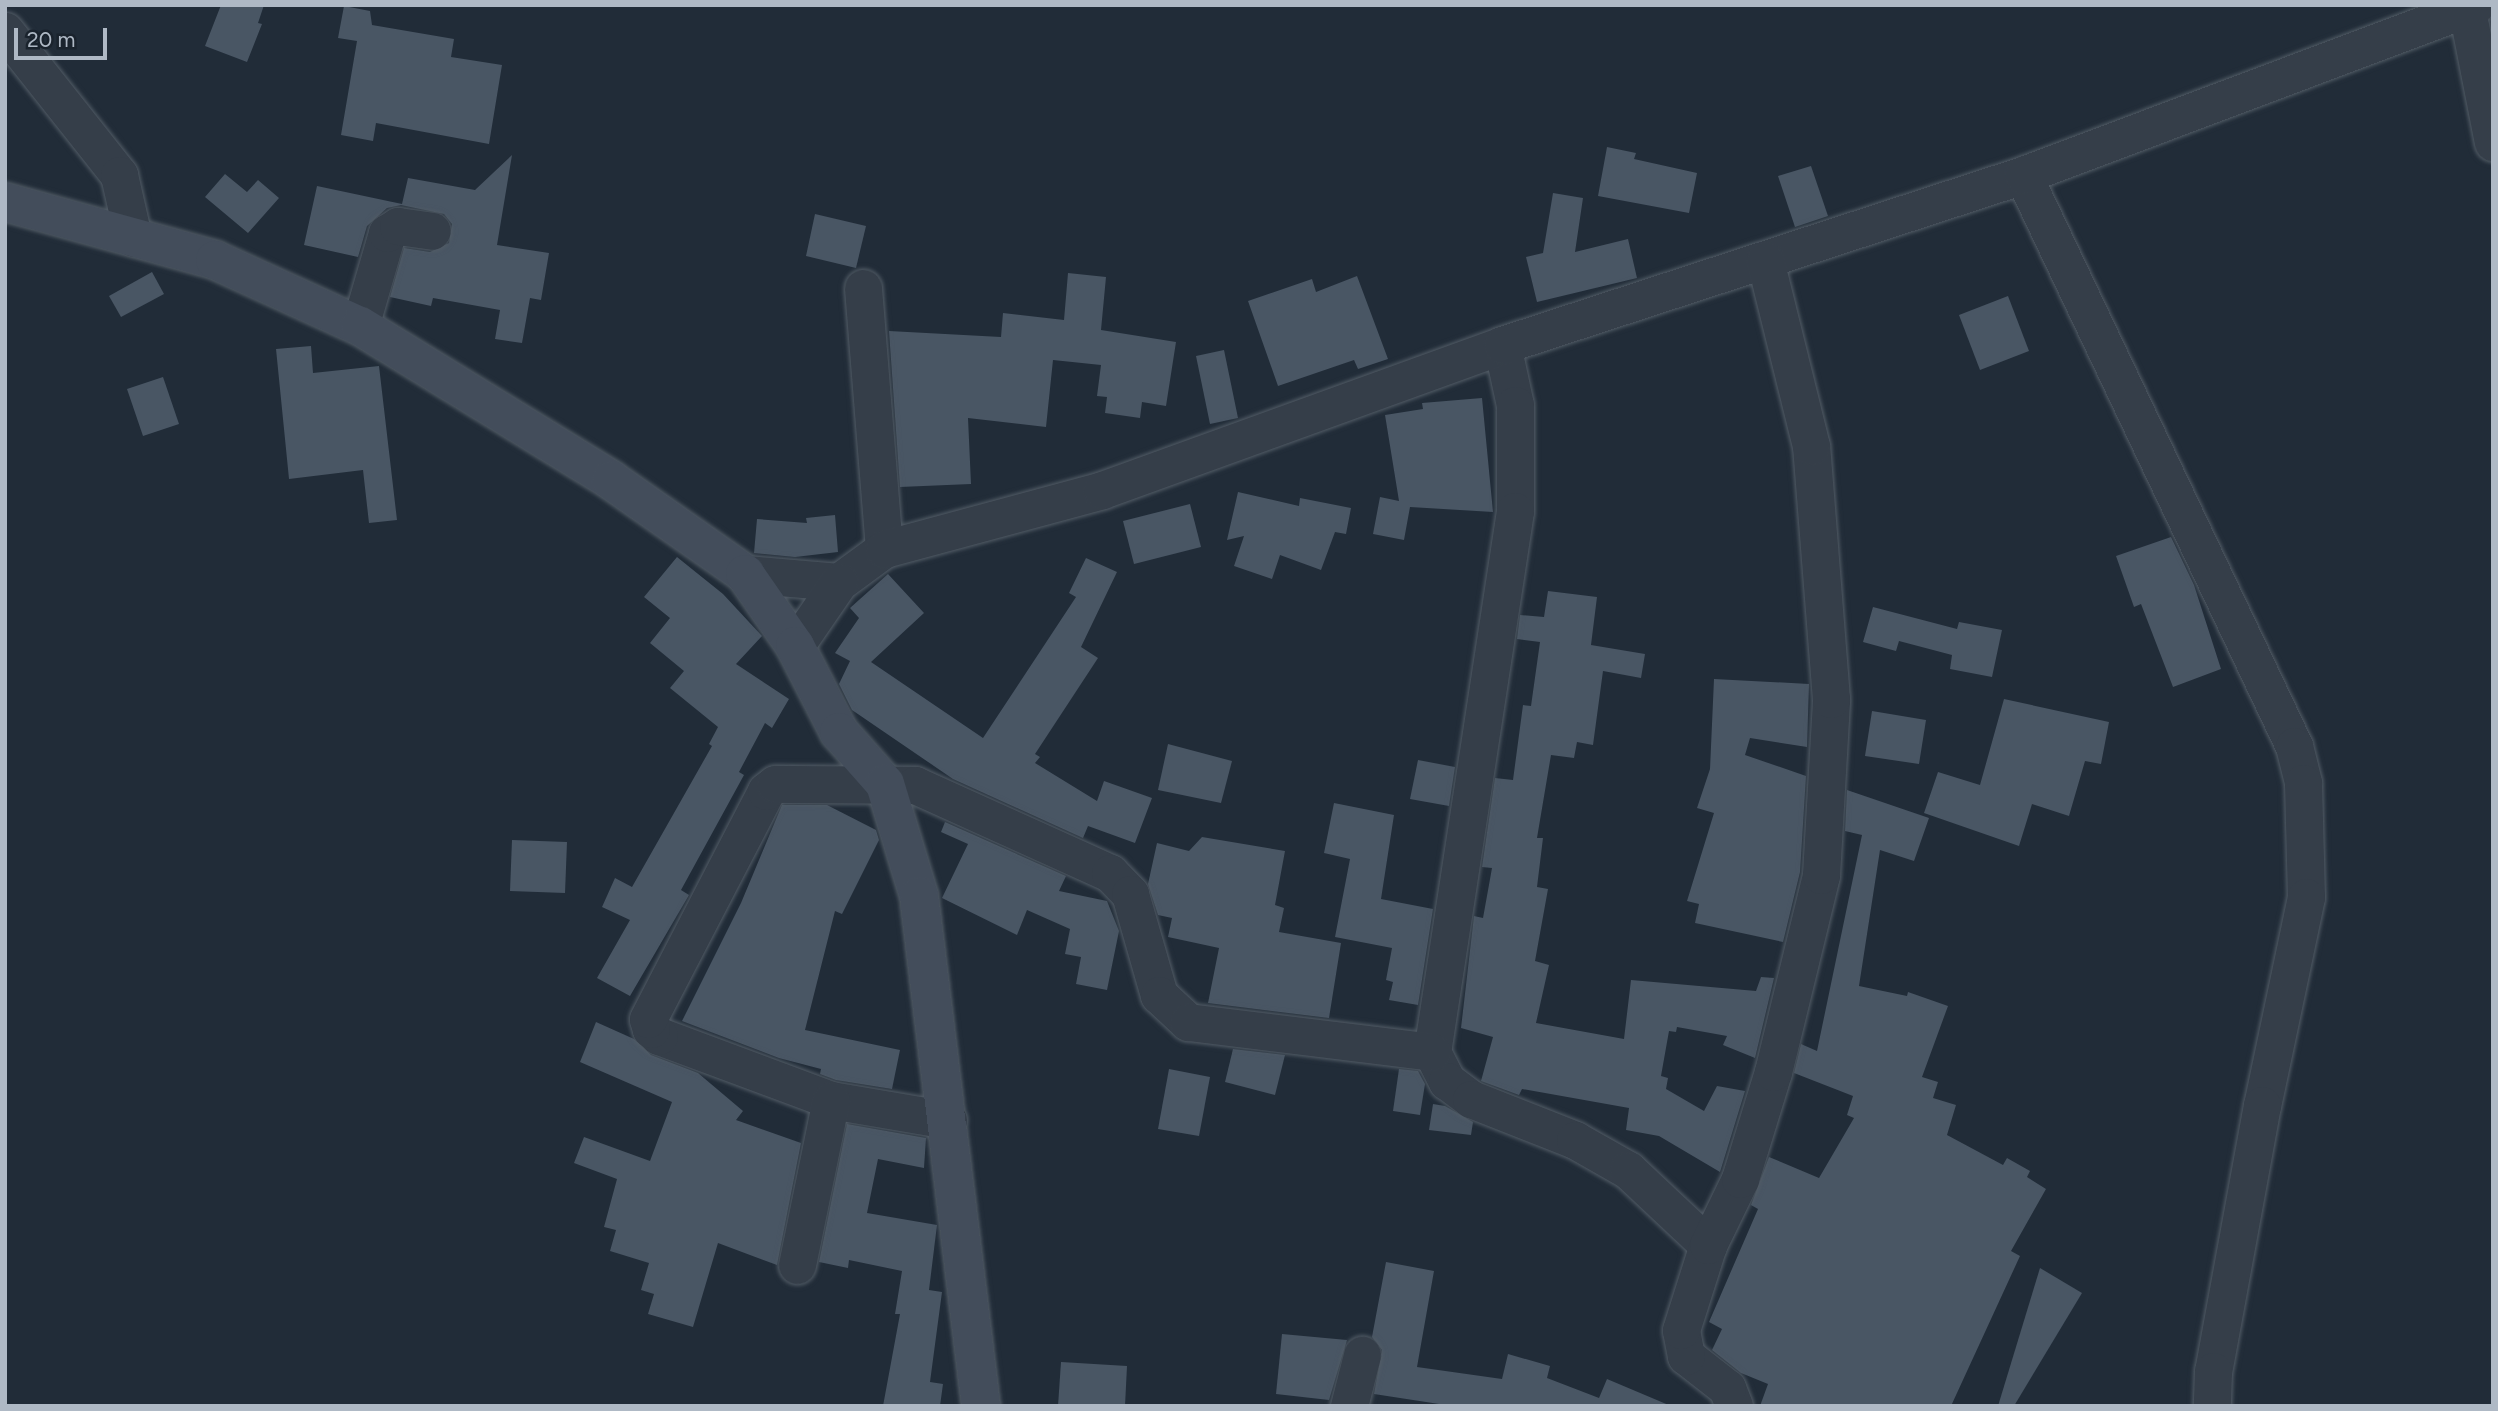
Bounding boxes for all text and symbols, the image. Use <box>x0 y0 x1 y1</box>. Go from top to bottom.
scale bar <box>18 14 110 58</box>
text: 20 m <box>27 27 75 52</box>

